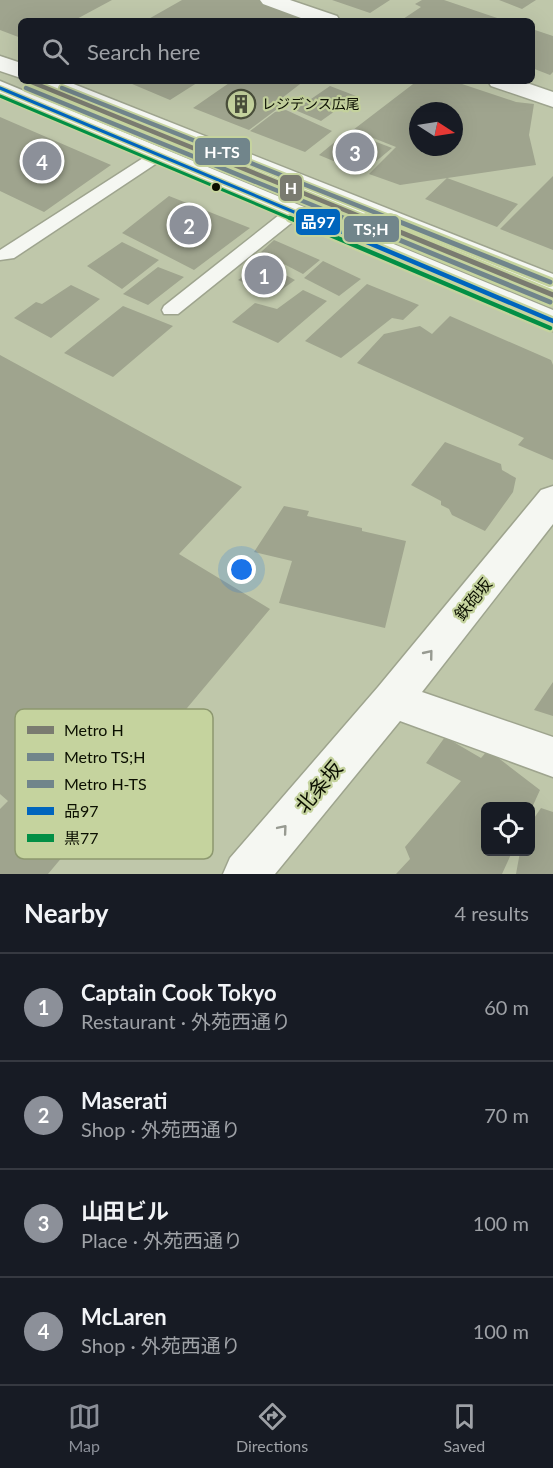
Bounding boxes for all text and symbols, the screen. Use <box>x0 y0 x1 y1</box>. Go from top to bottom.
search box <box>18 18 535 84</box>
icon: search <box>39 35 72 68</box>
text: Search here <box>87 38 200 65</box>
building icon: レジデンス広尾 <box>225 88 257 120</box>
place label: レジデンス広尾 <box>262 95 360 112</box>
north arrow <box>409 102 463 156</box>
pin: 3 <box>336 130 374 174</box>
line badge: H-TS <box>194 137 251 166</box>
pin: 4 <box>22 138 62 184</box>
text: H-TS <box>204 142 240 161</box>
line badge: H <box>279 174 303 202</box>
text: H <box>285 178 297 197</box>
unlabelled marker <box>210 181 222 193</box>
pin: 2 <box>170 202 208 248</box>
line badge: 品97 <box>295 208 341 236</box>
text: 品97 <box>301 212 335 231</box>
line badge: TS;H <box>343 215 400 243</box>
text: TS;H <box>353 219 389 238</box>
pin: 1 <box>244 252 284 298</box>
your location <box>227 555 256 584</box>
street label: 鉄砲坂 <box>450 574 495 623</box>
one-way arrow <box>421 650 432 661</box>
legend <box>15 709 213 859</box>
text: Metro H <box>64 720 124 739</box>
text: Metro TS;H <box>64 747 145 766</box>
street label: 北条坂 <box>290 756 347 817</box>
text: Metro H-TS <box>64 774 147 793</box>
text: 品97 <box>64 801 99 820</box>
map controls <box>481 802 535 856</box>
button: locate <box>481 802 535 856</box>
one-way arrow <box>276 825 287 836</box>
text: 黒77 <box>64 828 99 847</box>
text: Nearby <box>24 897 109 929</box>
text: 4 results <box>454 901 529 925</box>
text: Captain Cook Tokyo <box>81 979 277 1006</box>
text: 1 <box>38 995 49 1019</box>
text: 60 m <box>484 995 529 1019</box>
text: Restaurant · 外苑西通り <box>81 1009 291 1033</box>
text: Maserati <box>81 1087 167 1114</box>
text: 2 <box>38 1103 49 1127</box>
text: 70 m <box>484 1103 529 1127</box>
text: Shop · 外苑西通り <box>81 1117 241 1141</box>
text: 山田ビル <box>81 1197 169 1224</box>
text: 3 <box>38 1211 49 1235</box>
text: 100 m <box>473 1211 529 1235</box>
text: Place · 外苑西通り <box>81 1228 243 1252</box>
text: McLaren <box>81 1303 167 1330</box>
text: 4 <box>38 1319 49 1343</box>
text: 100 m <box>473 1319 529 1343</box>
text: Shop · 外苑西通り <box>81 1333 241 1357</box>
tab: Map <box>68 1400 101 1455</box>
tab: Directions <box>236 1400 308 1455</box>
tab: Saved <box>444 1400 485 1455</box>

